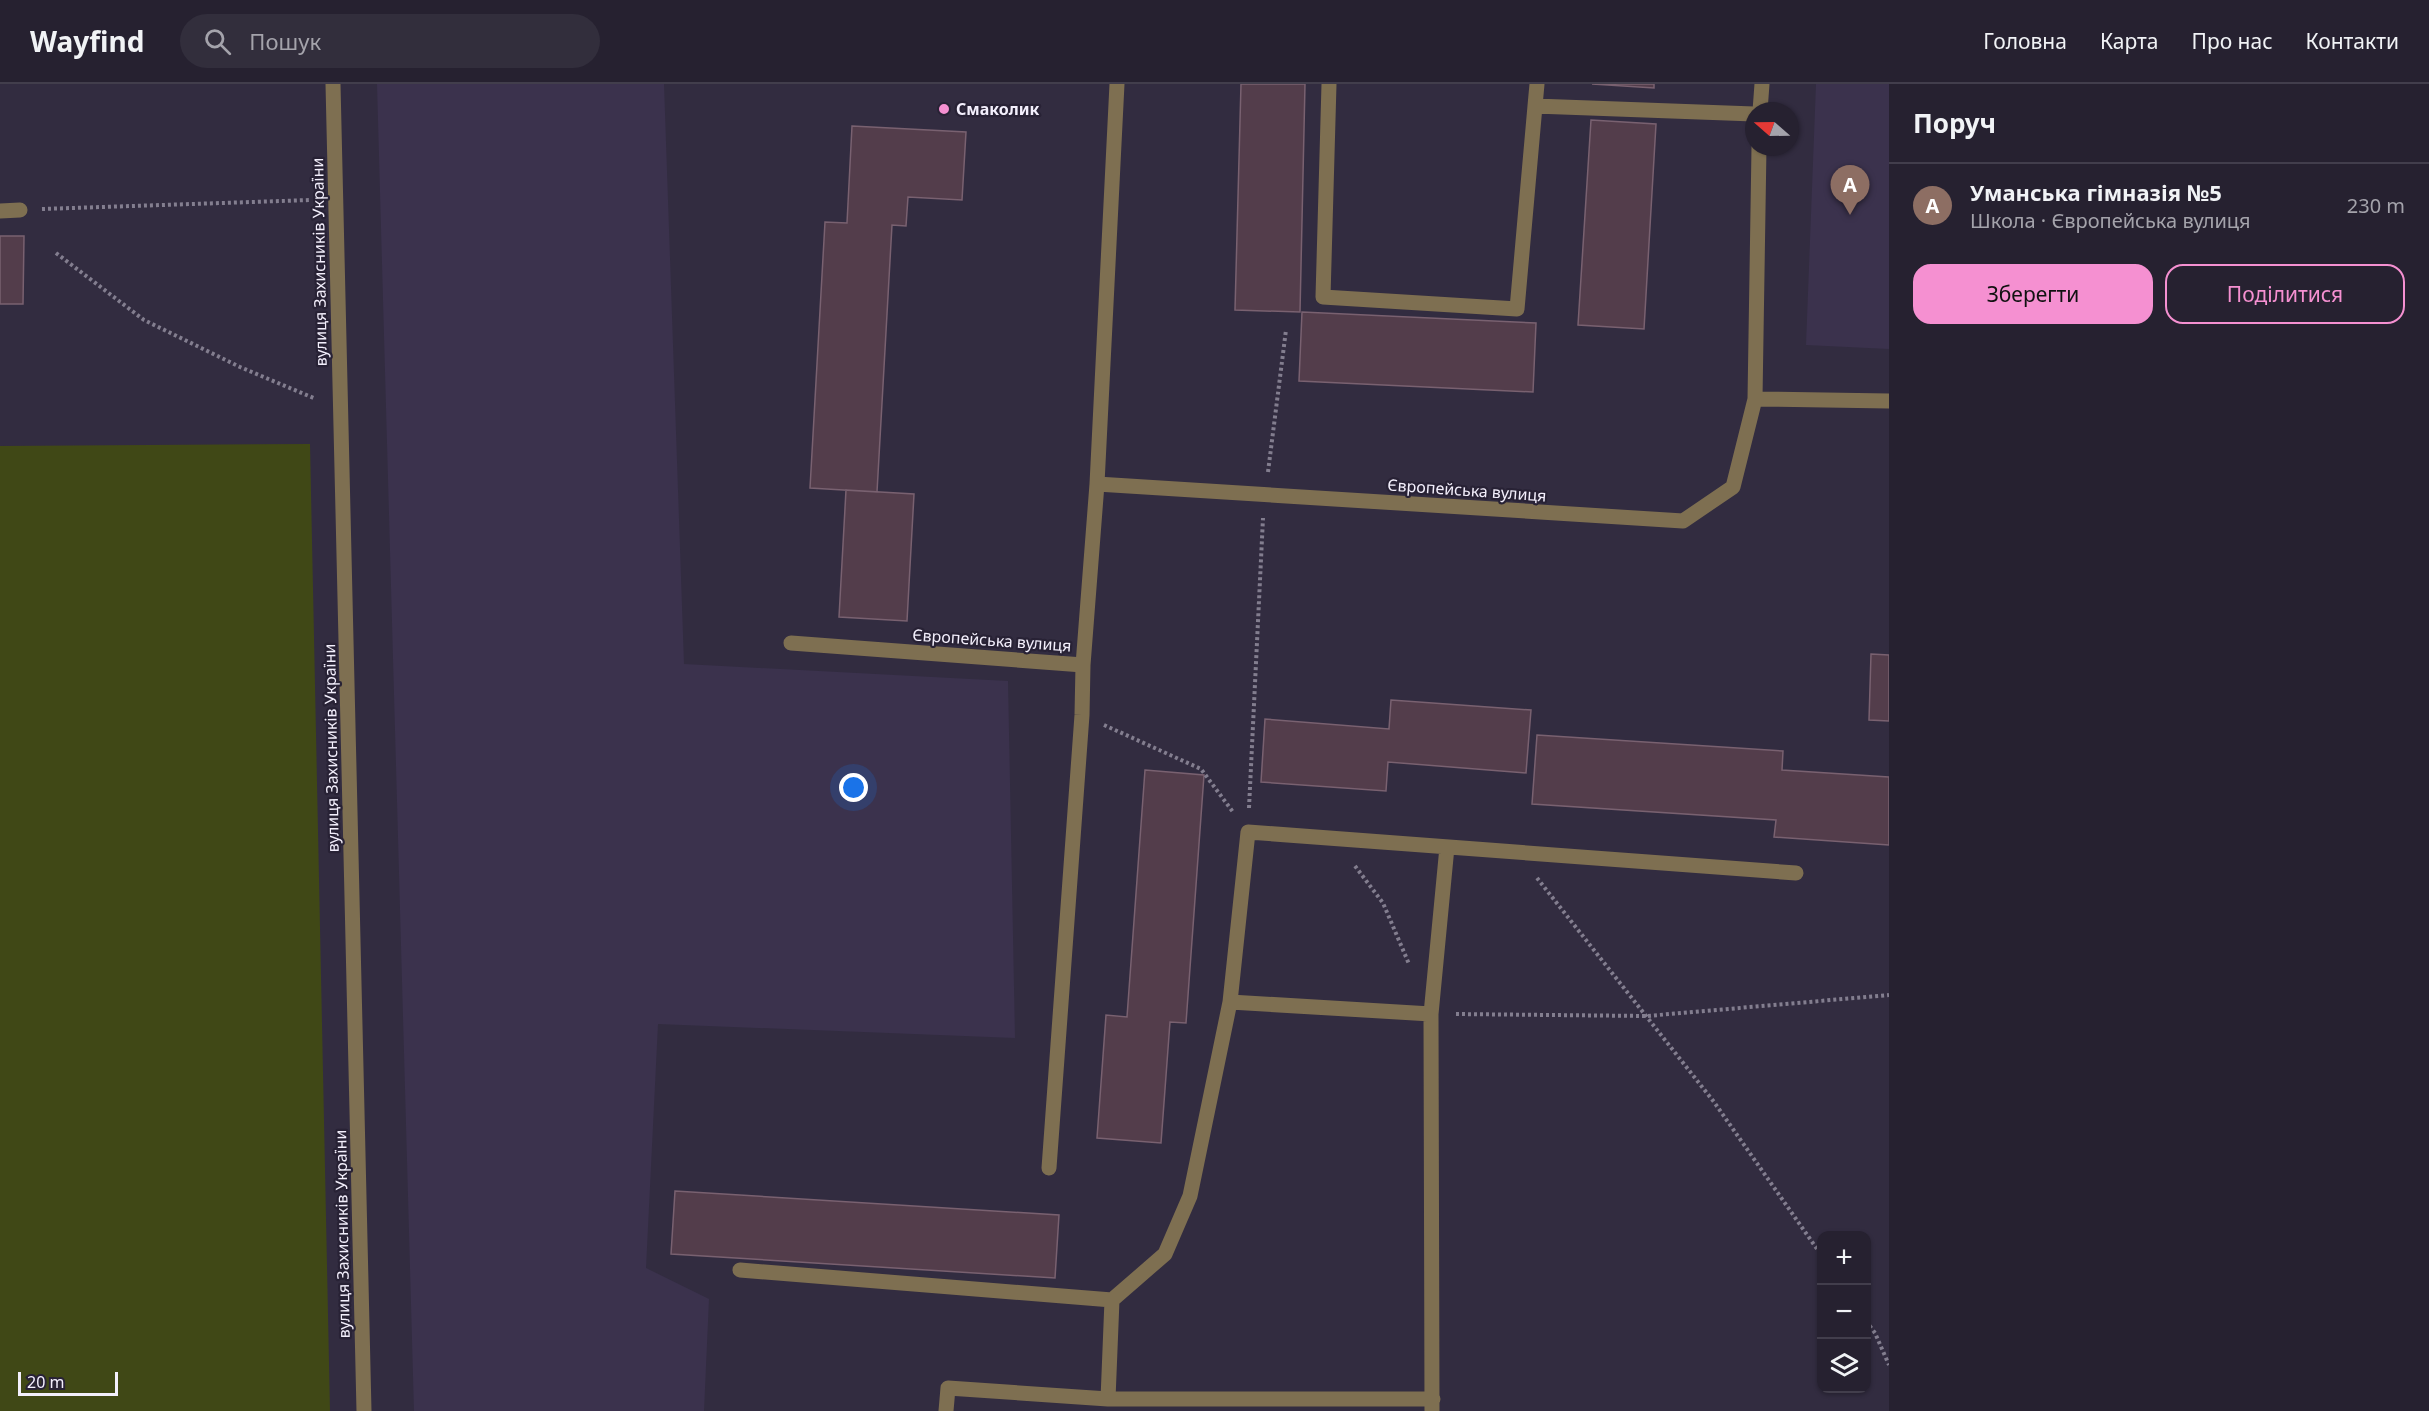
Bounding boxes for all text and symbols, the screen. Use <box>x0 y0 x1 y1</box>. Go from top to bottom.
search box <box>180 14 600 68</box>
text: Wayfind <box>30 22 144 60</box>
icon: search <box>201 25 234 58</box>
text: Пошук <box>249 26 321 56</box>
text: Головна <box>1983 27 2067 55</box>
text: Карта <box>2100 27 2158 55</box>
text: Про нас <box>2191 27 2273 55</box>
text: Контакти <box>2306 27 2399 55</box>
place label: Смаколик <box>956 98 1039 120</box>
marker: Смаколик <box>937 102 951 116</box>
north arrow <box>1745 102 1799 156</box>
text: Поруч <box>1913 105 1996 141</box>
street label: вулиця Захисників України <box>306 157 332 367</box>
pin: A <box>1830 166 1870 215</box>
text: Уманська гімназія №5 <box>1970 177 2222 207</box>
text: A <box>1926 192 1939 219</box>
text: 230 m <box>2347 192 2405 219</box>
text: Школа · Європейська вулиця <box>1970 207 2251 234</box>
button: Зберегти <box>1913 264 2153 324</box>
button: Поділитися <box>2165 264 2405 324</box>
street label: Європейська вулиця <box>1387 473 1547 507</box>
street label: Європейська вулиця <box>912 623 1072 657</box>
street label: вулиця Захисників України <box>318 643 344 853</box>
your location <box>839 773 868 802</box>
street label: вулиця Захисників України <box>329 1129 355 1339</box>
map controls <box>1817 1231 1871 1393</box>
button: + <box>1817 1231 1871 1285</box>
button: − <box>1817 1285 1871 1339</box>
button: layers <box>1817 1339 1871 1393</box>
scale bar <box>18 1369 118 1396</box>
text: 20 m <box>27 1371 64 1393</box>

